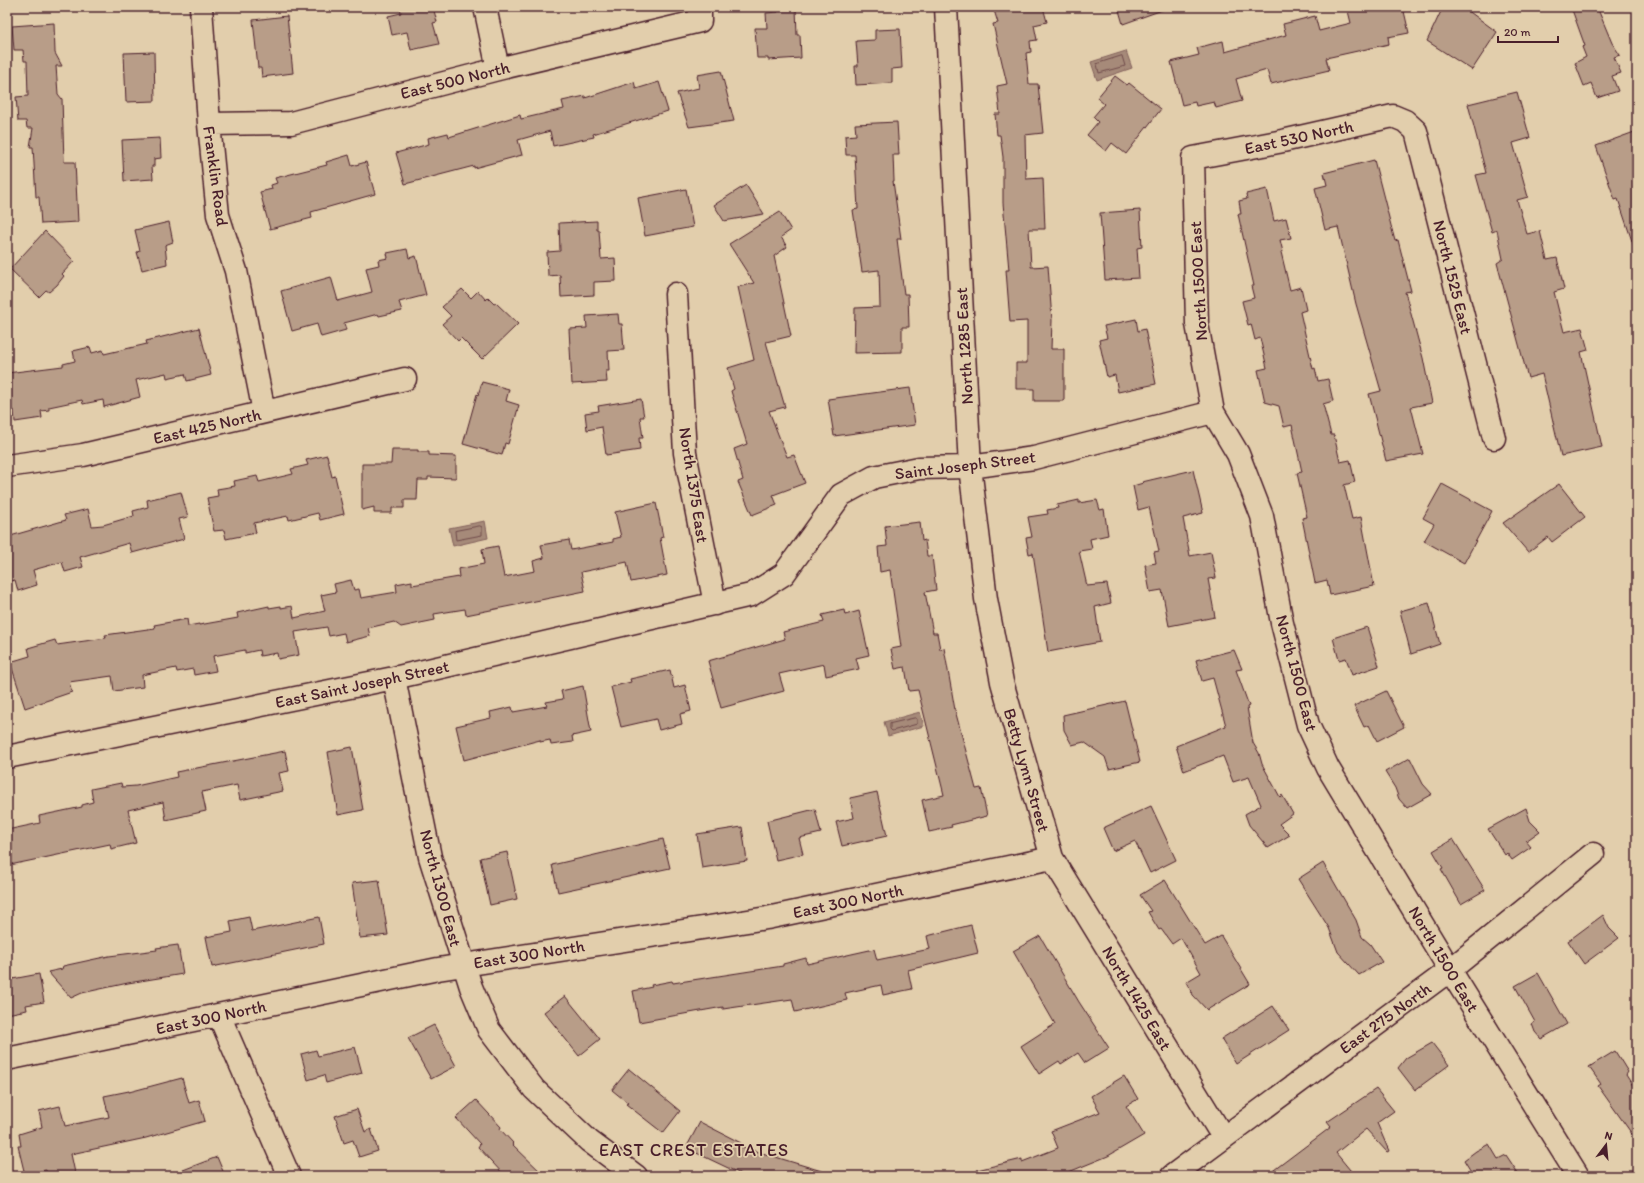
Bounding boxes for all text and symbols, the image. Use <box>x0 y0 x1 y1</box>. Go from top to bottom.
scale bar <box>1498 18 1558 44</box>
text: 20 m <box>1504 25 1531 39</box>
street label: East 500 North <box>398 57 512 103</box>
street label: East 530 North <box>1243 116 1355 158</box>
street label: Franklin Road <box>199 125 233 228</box>
street label: North 1525 East <box>1429 218 1477 337</box>
street label: North 1500 East <box>1185 220 1211 341</box>
street label: North 1285 East <box>951 286 977 405</box>
street label: East 425 North <box>151 404 263 448</box>
street label: North 1375 East <box>675 426 713 545</box>
street label: Saint Joseph Street <box>894 446 1037 484</box>
street label: North 1500 East <box>1272 613 1322 734</box>
street label: East Saint Joseph Street <box>273 656 451 712</box>
street label: Betty Lynn Street <box>1000 706 1054 834</box>
street label: North 1300 East <box>416 827 466 949</box>
street label: East 300 North <box>791 880 905 922</box>
street label: North 1500 East <box>1405 902 1484 1016</box>
street label: East 300 North <box>472 935 586 973</box>
street label: North 1425 East <box>1098 942 1176 1054</box>
street label: East 275 North <box>1335 978 1435 1058</box>
street label: East 300 North <box>154 996 268 1038</box>
north arrow <box>1586 1125 1626 1165</box>
text: N <box>1603 1129 1614 1143</box>
district label: EAST CREST ESTATES <box>599 1139 789 1161</box>

